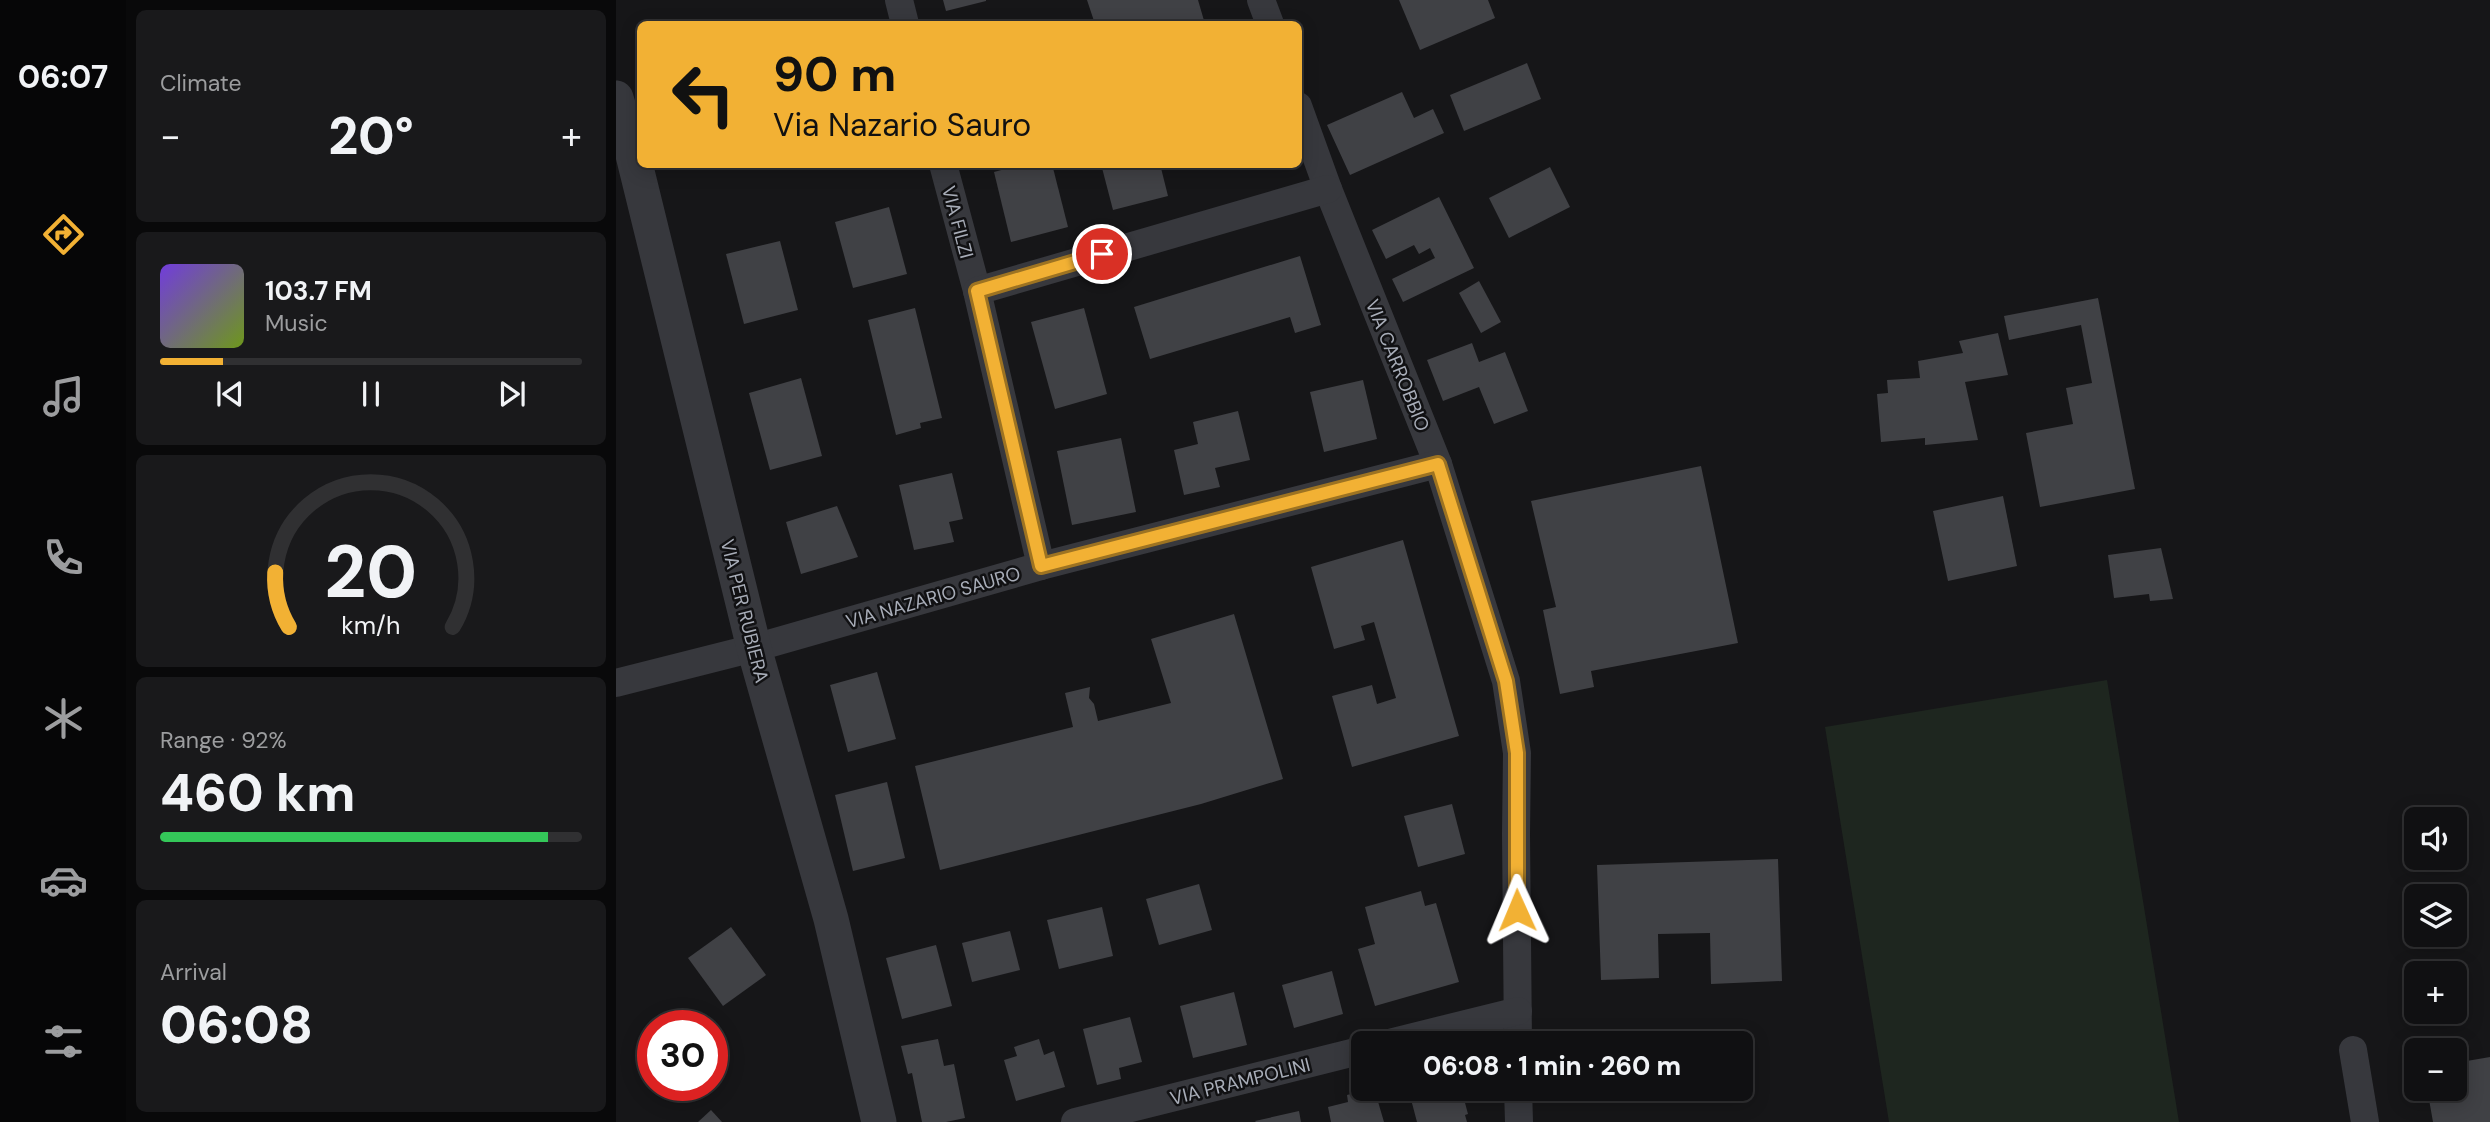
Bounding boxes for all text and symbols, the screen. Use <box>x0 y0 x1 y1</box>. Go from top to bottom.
text: 90 m <box>773 42 896 106</box>
icon: left <box>658 49 749 140</box>
text: 06:07 <box>18 56 108 98</box>
text: Climate <box>160 68 242 98</box>
text: 20° <box>328 102 414 170</box>
text: Via Nazario Sauro <box>773 104 1031 146</box>
text: − <box>160 111 181 161</box>
text: + <box>561 111 582 161</box>
street label: VIA FILZI <box>936 183 979 261</box>
icon: directions <box>39 210 88 259</box>
pin <box>1072 224 1132 284</box>
icon: arrive <box>1083 235 1121 273</box>
text: 103.7 FM <box>265 274 372 308</box>
street label: VIA CARROBBIO <box>1360 296 1435 435</box>
text: Music <box>265 308 328 338</box>
icon: music <box>39 372 88 421</box>
icon: previous <box>211 375 249 413</box>
icon: pause <box>352 375 390 413</box>
icon: next <box>493 375 531 413</box>
text: 20 <box>325 525 417 620</box>
icon: phone <box>39 533 88 582</box>
street label: VIA PER RUBIERA <box>715 537 775 686</box>
street label: VIA NAZARIO SAURO <box>843 561 1023 634</box>
text: km/h <box>341 609 401 642</box>
icon: climate <box>39 694 88 743</box>
text: Range · 92% <box>160 725 287 755</box>
text: 460 km <box>160 759 356 827</box>
map controls <box>2404 807 2467 1101</box>
button: sound <box>2404 807 2467 870</box>
icon: car <box>39 856 88 905</box>
position arrow <box>1480 873 1554 947</box>
button: layers <box>2404 884 2467 947</box>
text: Arrival <box>160 957 227 987</box>
button: + <box>2404 961 2467 1024</box>
text: 06:08 <box>160 991 313 1059</box>
speed limit sign: 30 <box>637 1010 728 1101</box>
icon: filters <box>39 1017 88 1066</box>
button: − <box>2404 1038 2467 1101</box>
text: 06:08 · 1 min · 260 m <box>1423 1049 1681 1083</box>
street label: VIA PRAMPOLINI <box>1167 1052 1313 1111</box>

